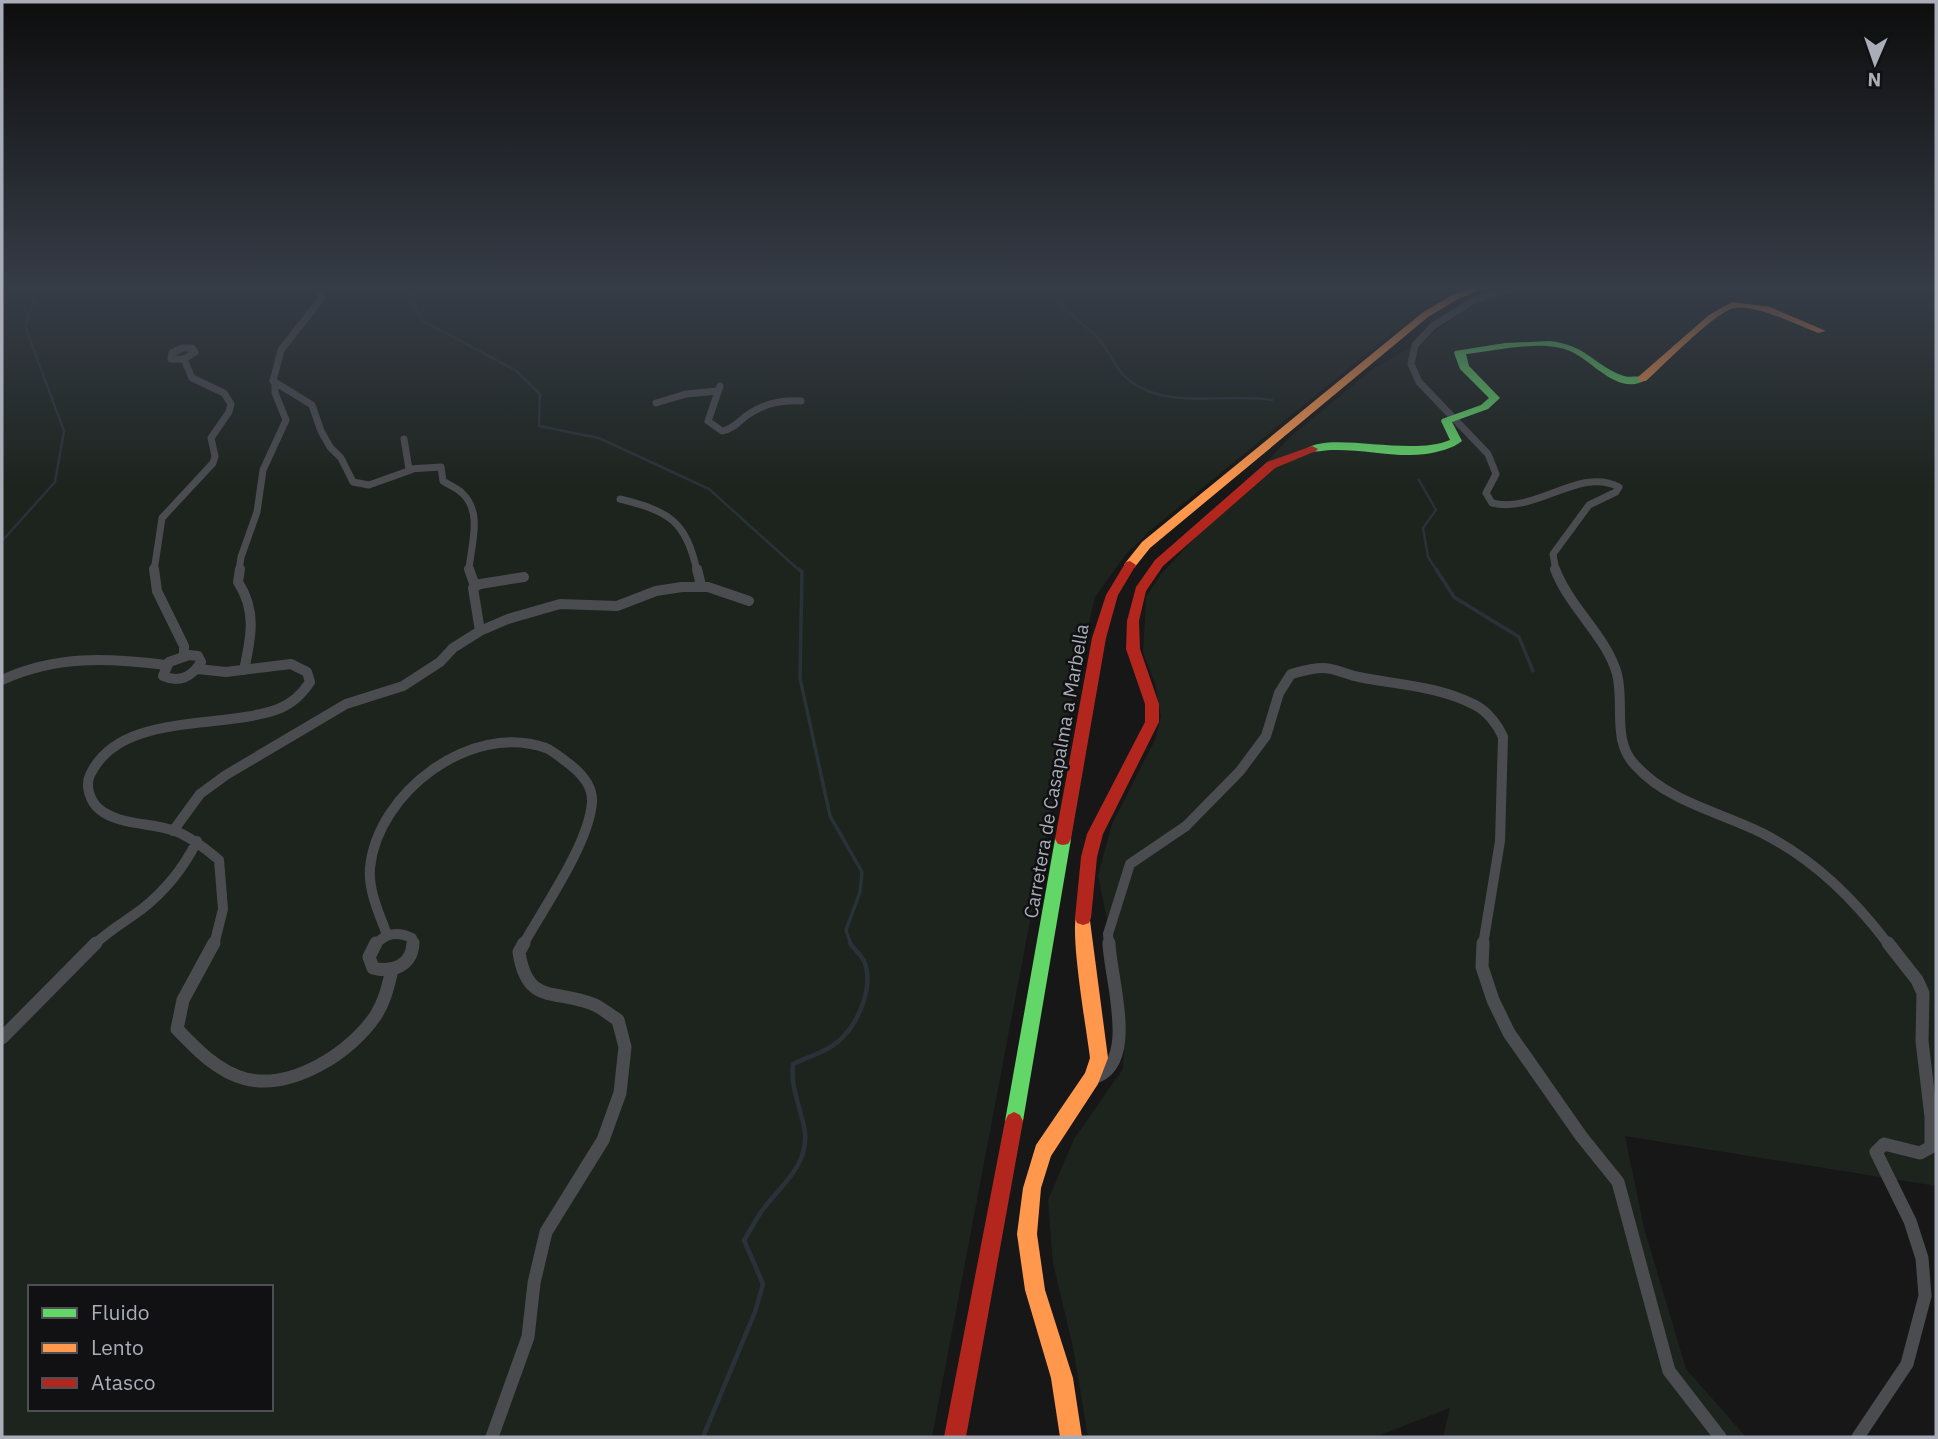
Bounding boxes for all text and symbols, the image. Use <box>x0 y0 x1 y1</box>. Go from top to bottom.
north arrow <box>1840 28 1910 98</box>
text: N <box>1867 68 1882 92</box>
street label: Carretera de Casapalma a Marbella <box>1018 622 1094 920</box>
legend <box>28 1285 273 1411</box>
text: Fluido <box>91 1298 150 1326</box>
text: Lento <box>91 1333 144 1361</box>
text: Atasco <box>91 1368 155 1396</box>

